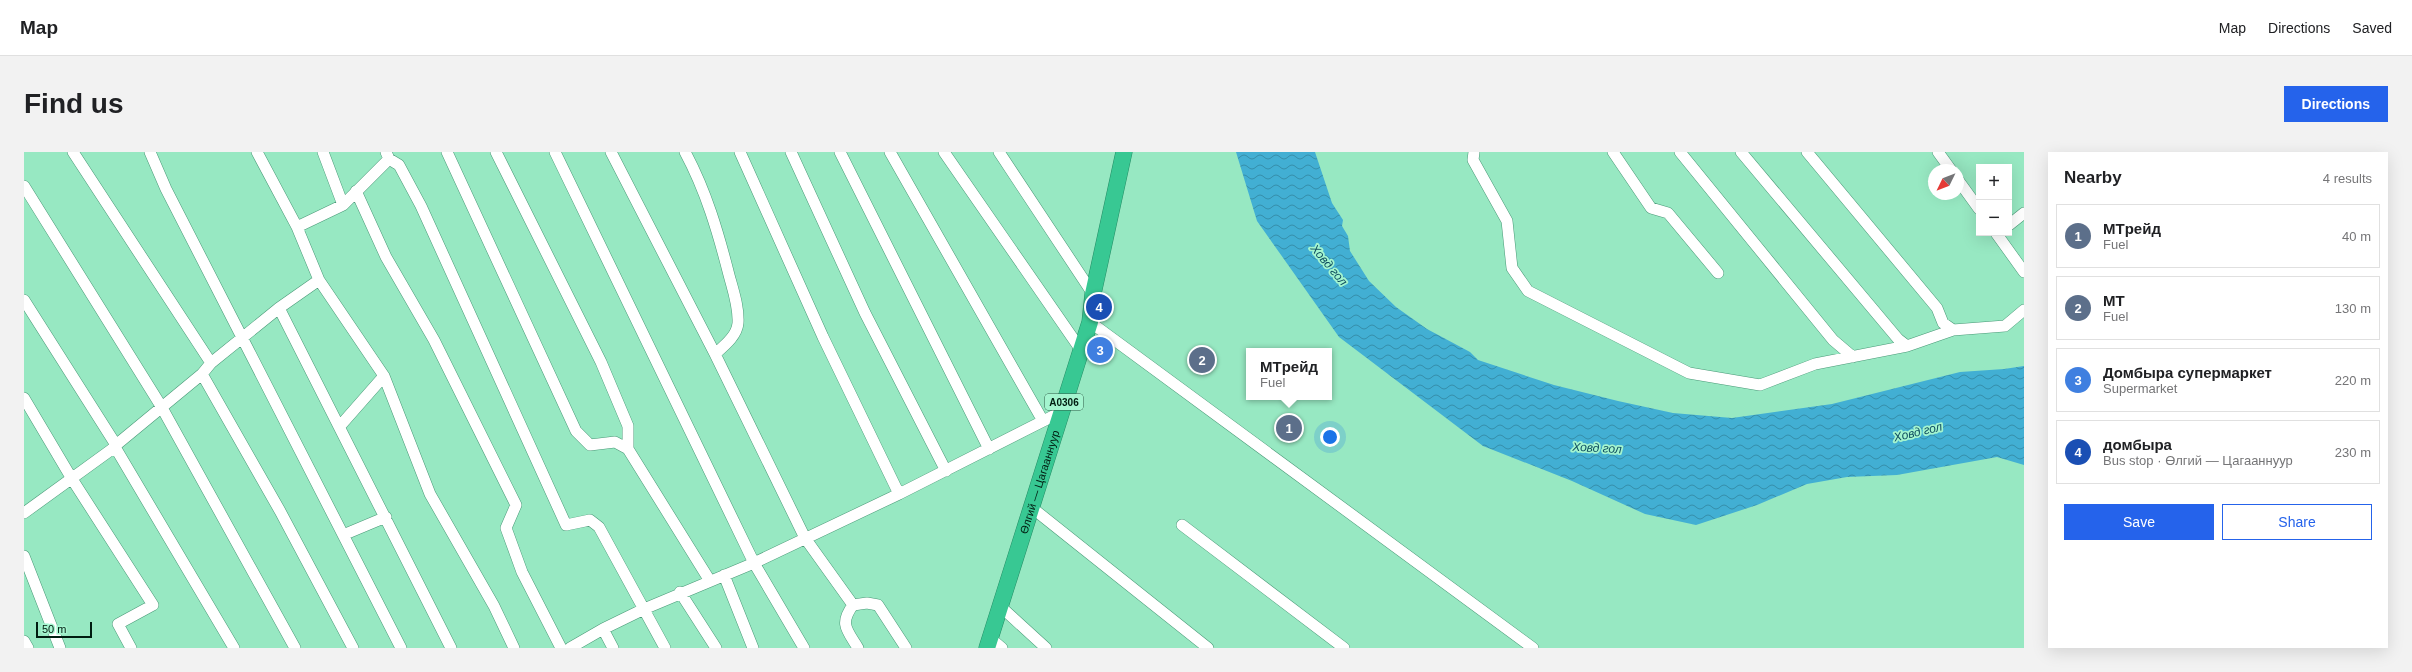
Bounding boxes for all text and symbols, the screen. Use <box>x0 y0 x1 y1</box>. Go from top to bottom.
text: Map <box>20 17 58 38</box>
text: Map <box>2219 20 2246 36</box>
text: Directions <box>2268 20 2330 36</box>
text: Saved <box>2352 20 2392 36</box>
button: Directions <box>2284 86 2388 122</box>
text: Find us <box>24 88 124 119</box>
north arrow <box>1928 164 1964 200</box>
map controls <box>1976 164 2012 236</box>
button: + <box>1976 164 2012 200</box>
text: Nearby <box>2064 168 2122 187</box>
text: 4 results <box>2323 171 2372 186</box>
button: − <box>1976 200 2012 236</box>
text: MTрейд <box>2103 220 2161 237</box>
text: 1 <box>2074 229 2082 244</box>
text: 40 m <box>2342 229 2371 244</box>
text: Fuel <box>2103 237 2128 252</box>
water label: Ховд гол <box>1307 241 1350 289</box>
pin: 4 <box>1086 292 1112 322</box>
text: МТ <box>2103 292 2125 309</box>
text: 2 <box>2074 301 2082 316</box>
text: 130 m <box>2335 301 2371 316</box>
text: Fuel <box>2103 309 2128 324</box>
pin: 3 <box>1087 335 1113 365</box>
pin: 2 <box>1189 345 1215 375</box>
popup <box>1246 348 1332 400</box>
text: MTрейд <box>1260 358 1318 375</box>
text: Домбыра супермаркет <box>2103 364 2272 381</box>
text: 3 <box>2074 373 2082 388</box>
text: 220 m <box>2335 373 2371 388</box>
text: Fuel <box>1260 375 1285 390</box>
text: Supermarket <box>2103 381 2177 396</box>
road number: A0306 <box>1045 394 1083 410</box>
pin: 1 <box>1276 413 1302 443</box>
water label: Ховд гол <box>1891 420 1944 445</box>
your location <box>1320 427 1340 447</box>
street label: Өлгий — Цагааннуур <box>1017 429 1061 535</box>
text: домбыра <box>2103 436 2172 453</box>
water label: Ховд гол <box>1571 440 1622 456</box>
text: 4 <box>2074 445 2082 460</box>
text: 230 m <box>2335 445 2371 460</box>
text: Bus stop · Өлгий — Цагааннуур <box>2103 453 2293 468</box>
button: Save <box>2064 504 2214 540</box>
button: Share <box>2222 504 2372 540</box>
scale bar <box>36 620 92 639</box>
text: 50 m <box>42 623 66 635</box>

